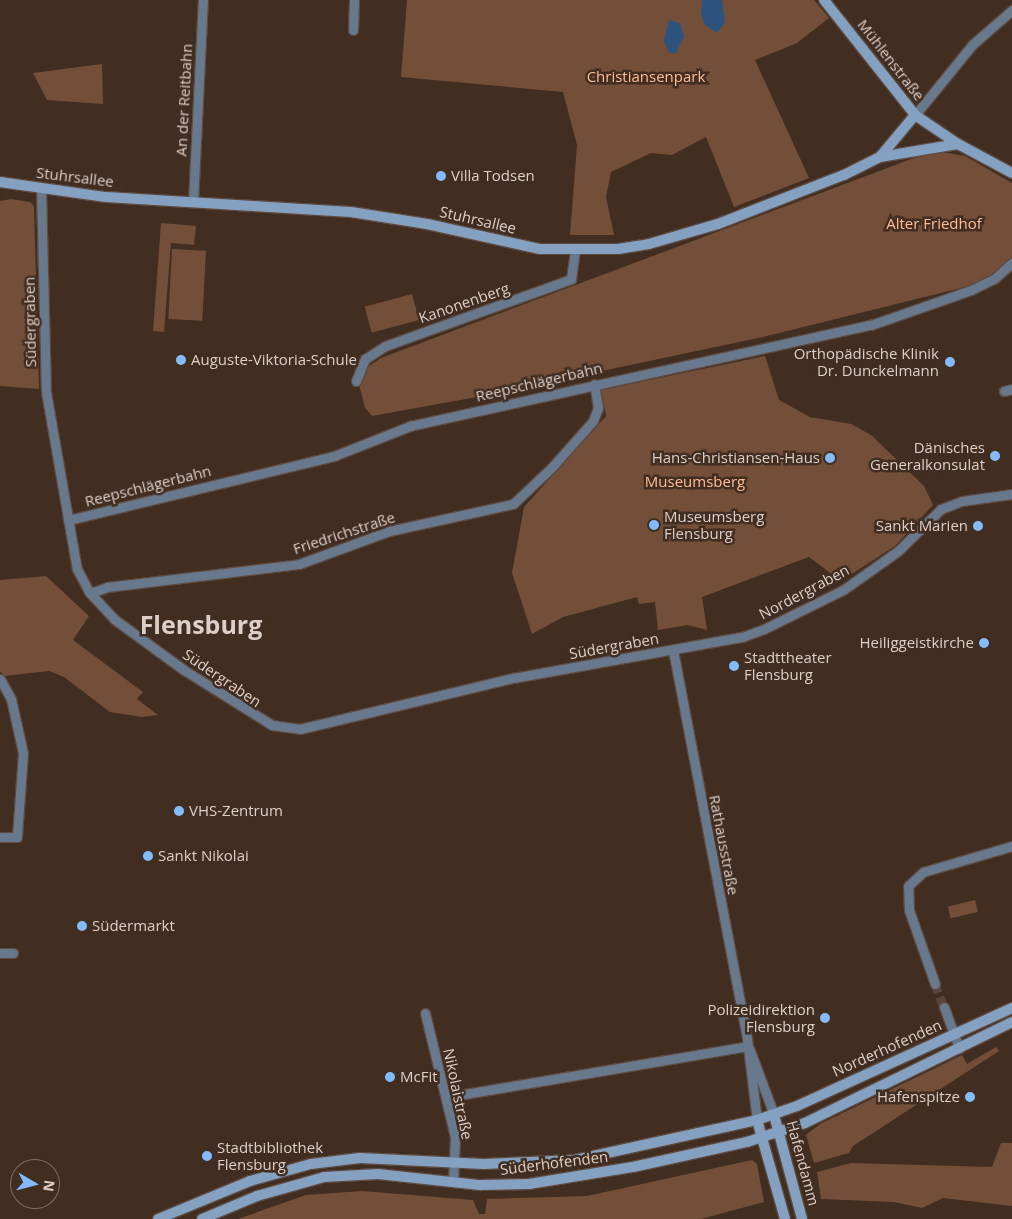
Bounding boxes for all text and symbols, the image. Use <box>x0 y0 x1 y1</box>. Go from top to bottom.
street label: Mühlenstraße <box>854 16 928 104</box>
street label: An der Reitbahn <box>172 43 196 157</box>
park label: Christiansenpark <box>587 68 705 86</box>
street label: Stuhrsallee <box>35 163 115 191</box>
place label: Villa Todsen <box>451 167 535 185</box>
marker: Villa Todsen <box>435 170 447 182</box>
street label: Stuhrsallee <box>438 202 518 238</box>
park label: Alter Friedhof <box>886 215 982 233</box>
street label: Südergraben <box>20 277 40 367</box>
street label: Kanonenberg <box>416 279 512 327</box>
place label: Orthopädische Klinik Dr. Dunckelmann <box>794 344 939 379</box>
place label: Auguste-Viktoria-Schule <box>191 351 357 369</box>
marker: Auguste-Viktoria-Schule <box>175 354 187 366</box>
marker: Orthopädische Klinik Dr. Dunckelmann <box>943 355 957 369</box>
street label: Reepschlägerbahn <box>474 359 604 405</box>
place label: Dänisches Generalkonsulat <box>870 438 985 473</box>
place label: Hans-Christiansen-Haus <box>652 449 820 467</box>
marker: Dänisches Generalkonsulat <box>989 450 1001 462</box>
marker: Hans-Christiansen-Haus <box>824 452 836 464</box>
street label: Reepschlägerbahn <box>83 462 213 510</box>
park label: Museumsberg <box>645 473 745 491</box>
place label: Museumsberg Flensburg <box>664 507 764 542</box>
street label: Friedrichstraße <box>291 508 397 558</box>
place label: Sankt Marien <box>876 517 968 535</box>
marker: Museumsberg Flensburg <box>648 519 660 531</box>
marker: Sankt Marien <box>972 520 984 532</box>
street label: Nordergraben <box>756 561 852 623</box>
district label: Flensburg <box>140 609 262 639</box>
street label: Südergraben <box>568 629 660 663</box>
place label: Heiliggeistkirche <box>860 634 974 652</box>
marker: Heiliggeistkirche <box>978 637 990 649</box>
street label: Südergraben <box>179 645 265 711</box>
place label: Stadttheater Flensburg <box>744 648 832 683</box>
marker: Stadttheater Flensburg <box>728 660 740 672</box>
street label: Rathausstraße <box>705 793 743 897</box>
place label: VHS-Zentrum <box>189 802 283 820</box>
marker: VHS-Zentrum <box>173 805 185 817</box>
place label: Sankt Nikolai <box>158 847 249 865</box>
marker: Sankt Nikolai <box>142 850 154 862</box>
place label: Südermarkt <box>92 917 175 935</box>
marker: Südermarkt <box>76 920 88 932</box>
place label: Polizeidirektion Flensburg <box>707 1000 815 1035</box>
marker: Polizeidirektion Flensburg <box>819 1012 831 1024</box>
street label: Norderhofenden <box>830 1016 944 1080</box>
street label: Nikolaistraße <box>440 1047 476 1141</box>
place label: McFit <box>400 1068 438 1086</box>
marker: McFit <box>384 1071 396 1083</box>
place label: Hafenspitze <box>877 1088 960 1106</box>
marker: Hafenspitze <box>964 1091 976 1103</box>
street label: Hafendamm <box>783 1118 823 1208</box>
place label: Stadtbibliothek Flensburg <box>217 1138 323 1173</box>
street label: Süderhofenden <box>499 1147 609 1179</box>
marker: Stadtbibliothek Flensburg <box>201 1150 213 1162</box>
north arrow <box>10 1159 60 1209</box>
text: N <box>39 1179 60 1193</box>

